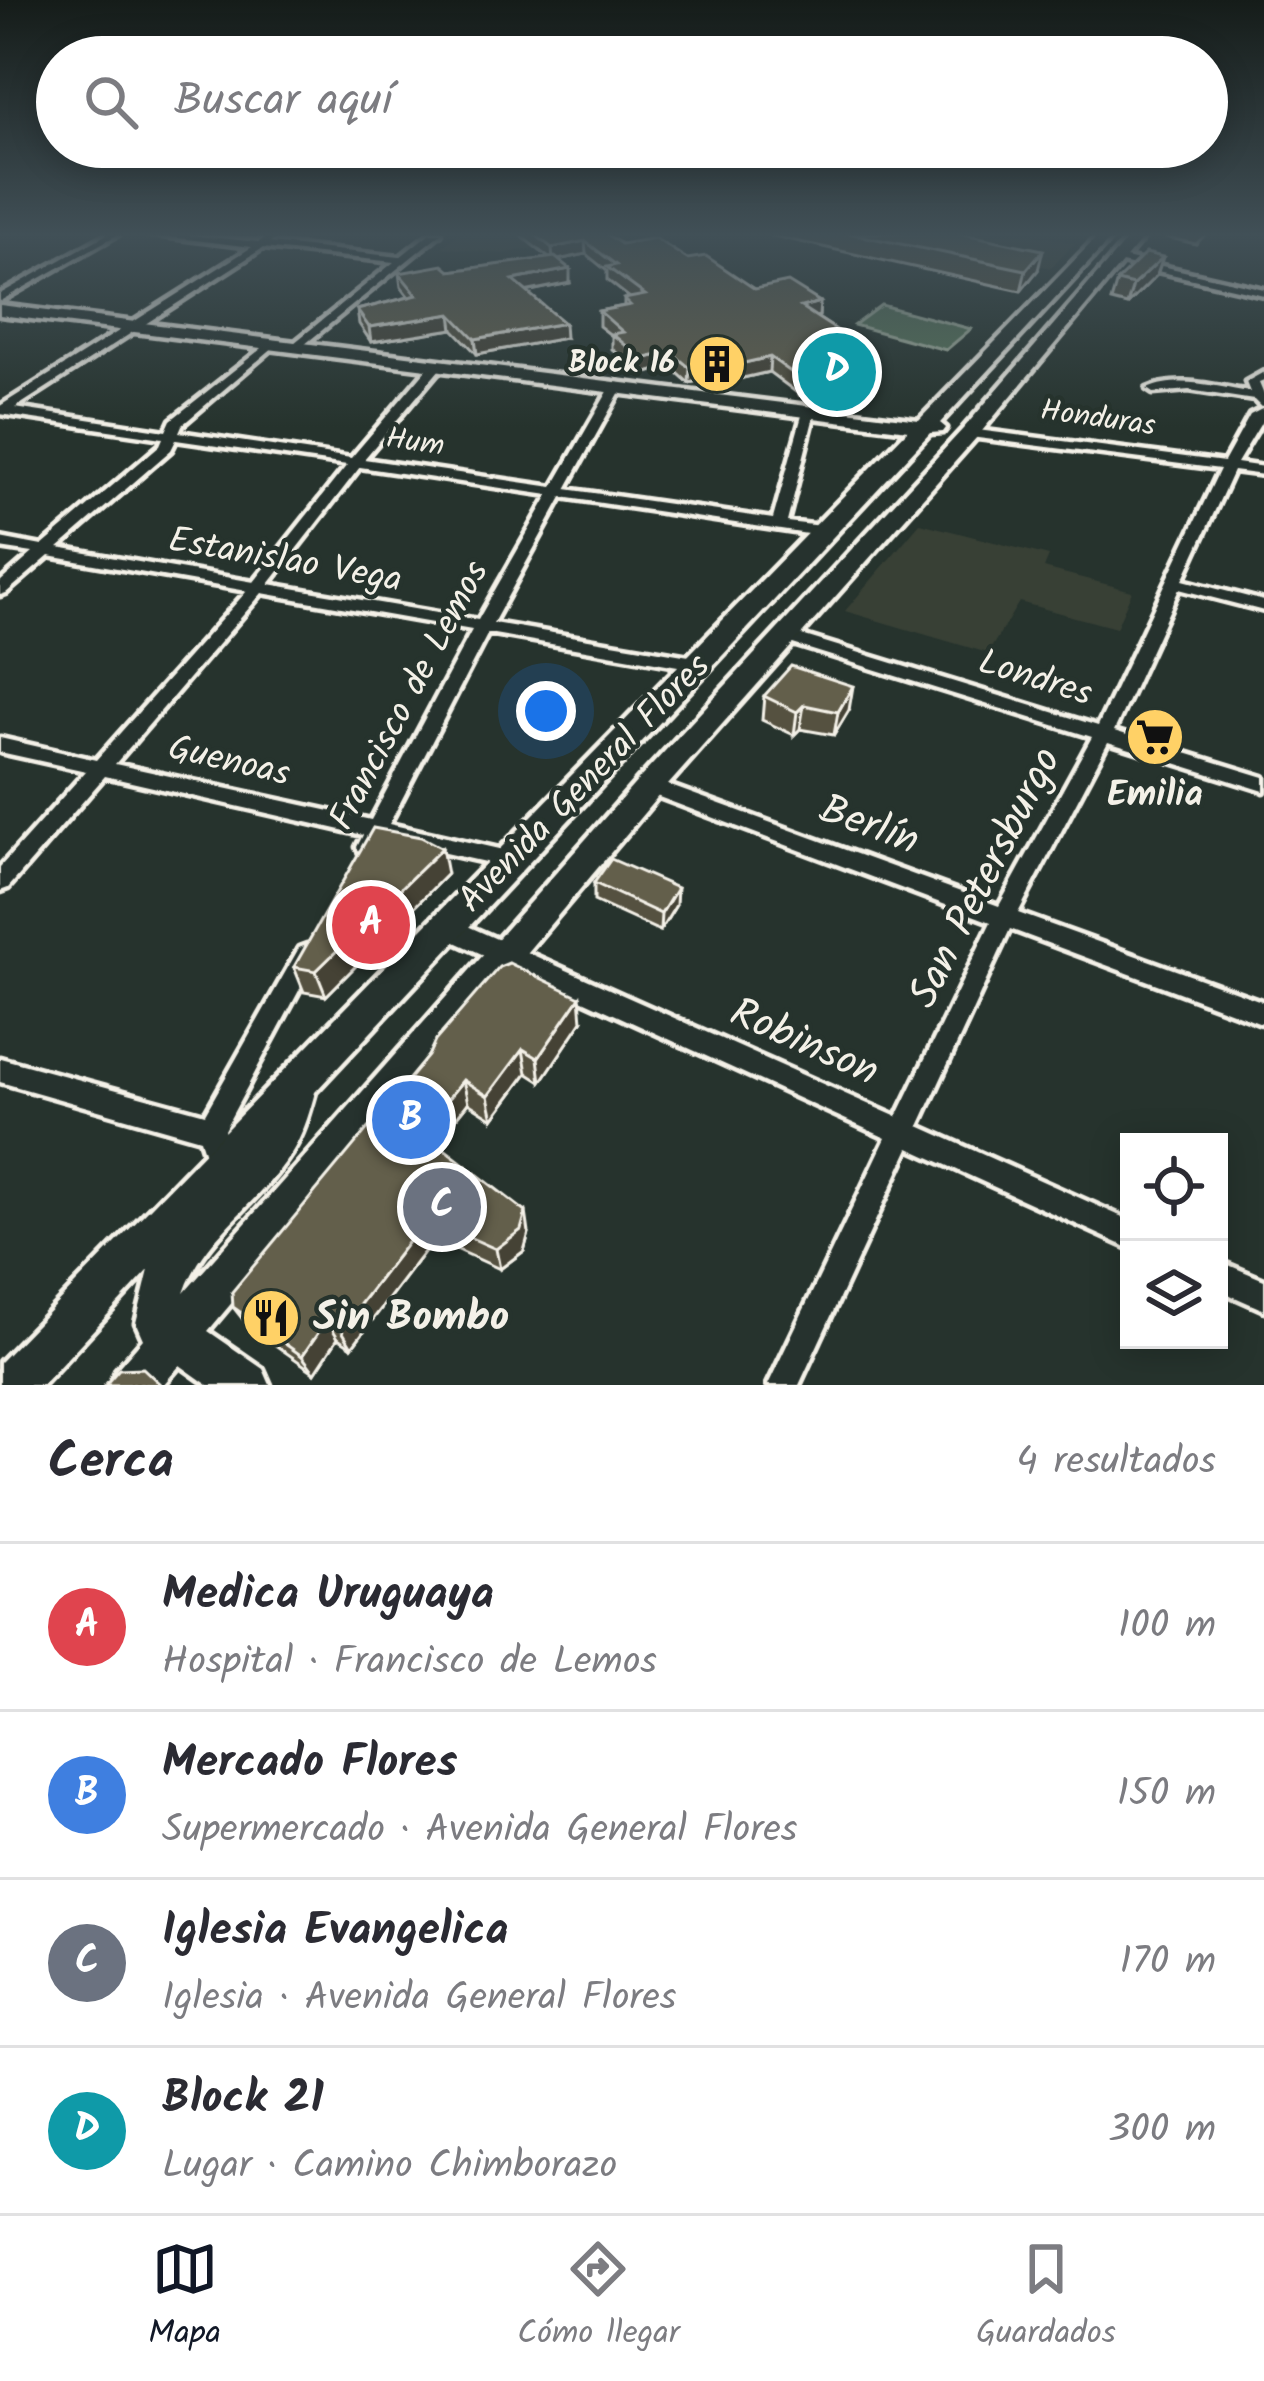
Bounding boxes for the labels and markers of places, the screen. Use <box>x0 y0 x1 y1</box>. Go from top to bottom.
pin: D <box>798 327 876 417</box>
building icon: Block 16 <box>686 333 748 395</box>
place label: Block 16 <box>568 340 675 388</box>
supermarket icon: Emilia <box>1124 706 1186 768</box>
place label: Emilia <box>1107 767 1203 824</box>
pin: A <box>332 880 410 970</box>
pin: B <box>372 1075 450 1165</box>
pin: C <box>403 1162 481 1252</box>
place label: Sin Bombo <box>313 1285 509 1352</box>
restaurant icon: Sin Bombo <box>240 1287 302 1349</box>

